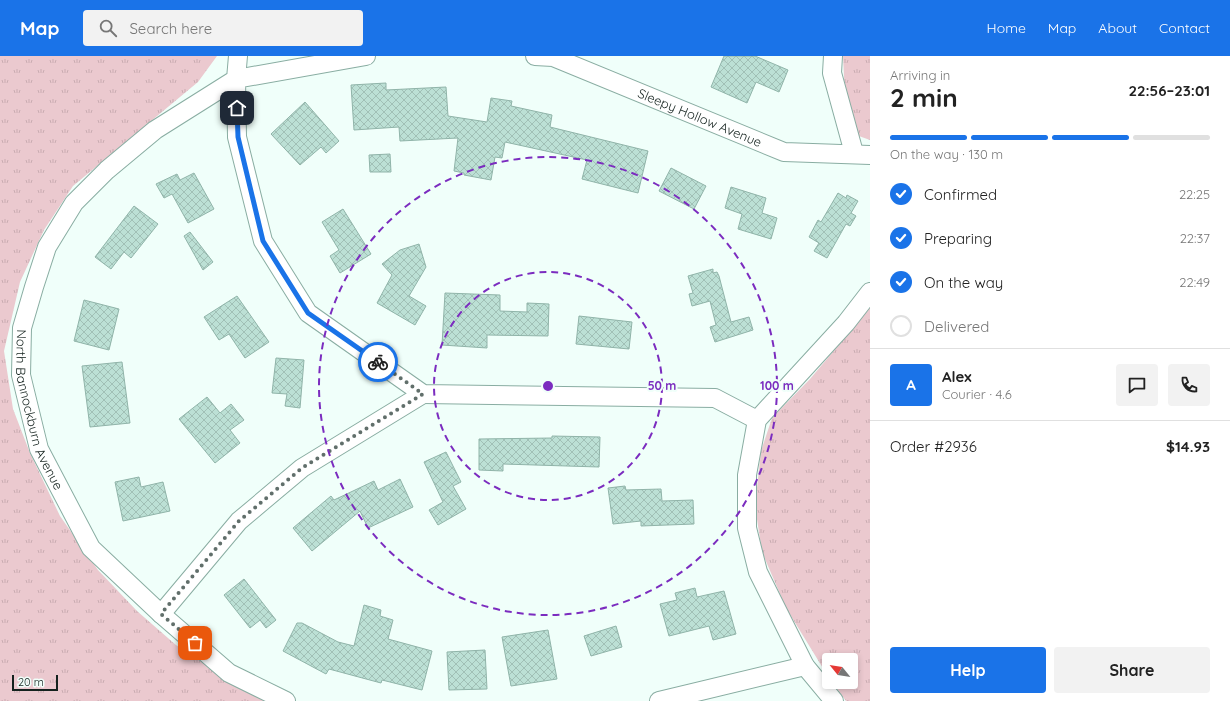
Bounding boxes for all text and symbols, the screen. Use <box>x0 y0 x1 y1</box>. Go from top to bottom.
search box <box>83 10 363 46</box>
text: Map <box>20 16 59 40</box>
icon: search <box>97 17 119 39</box>
text: Search here <box>129 19 212 38</box>
text: Home <box>987 19 1026 37</box>
text: Map <box>1048 19 1076 37</box>
text: About <box>1098 19 1137 37</box>
text: Contact <box>1159 19 1210 37</box>
text: Arriving in <box>890 67 950 83</box>
text: 2 min <box>890 81 958 114</box>
text: 22:56–23:01 <box>1128 81 1210 100</box>
street label: Sleepy Hollow Avenue <box>636 85 764 150</box>
pin <box>220 91 254 125</box>
icon: home <box>226 97 248 119</box>
text: On the way · 130 m <box>890 146 1003 162</box>
icon: check <box>890 183 912 205</box>
text: Confirmed <box>924 185 997 204</box>
text: 22:25 <box>1179 186 1210 202</box>
icon: check <box>890 227 912 249</box>
text: Preparing <box>924 229 992 248</box>
text: 22:37 <box>1180 230 1210 246</box>
icon: check <box>890 271 912 293</box>
text: On the way <box>924 273 1003 292</box>
text: 22:49 <box>1179 274 1210 290</box>
text: Delivered <box>924 317 989 336</box>
street label: North Bannockburn Avenue <box>13 329 67 492</box>
courier <box>358 342 398 382</box>
icon: bike <box>367 351 389 373</box>
button: chat <box>1116 364 1158 406</box>
button: phone <box>1168 364 1210 406</box>
text: Alex <box>942 367 972 386</box>
text: A <box>906 375 916 394</box>
text: 50 m <box>648 378 676 393</box>
text: 100 m <box>760 378 794 393</box>
centre of rings <box>541 379 555 393</box>
text: Courier · 4.6 <box>942 386 1012 402</box>
text: Order #2936 <box>890 437 977 456</box>
text: $14.93 <box>1166 437 1210 456</box>
pin <box>178 626 212 660</box>
icon: bag <box>184 632 206 654</box>
button: Help <box>890 647 1046 693</box>
button: Share <box>1054 647 1210 693</box>
north arrow <box>822 653 858 689</box>
map controls <box>822 653 858 689</box>
scale bar <box>12 673 58 692</box>
text: 20 m <box>18 675 44 689</box>

